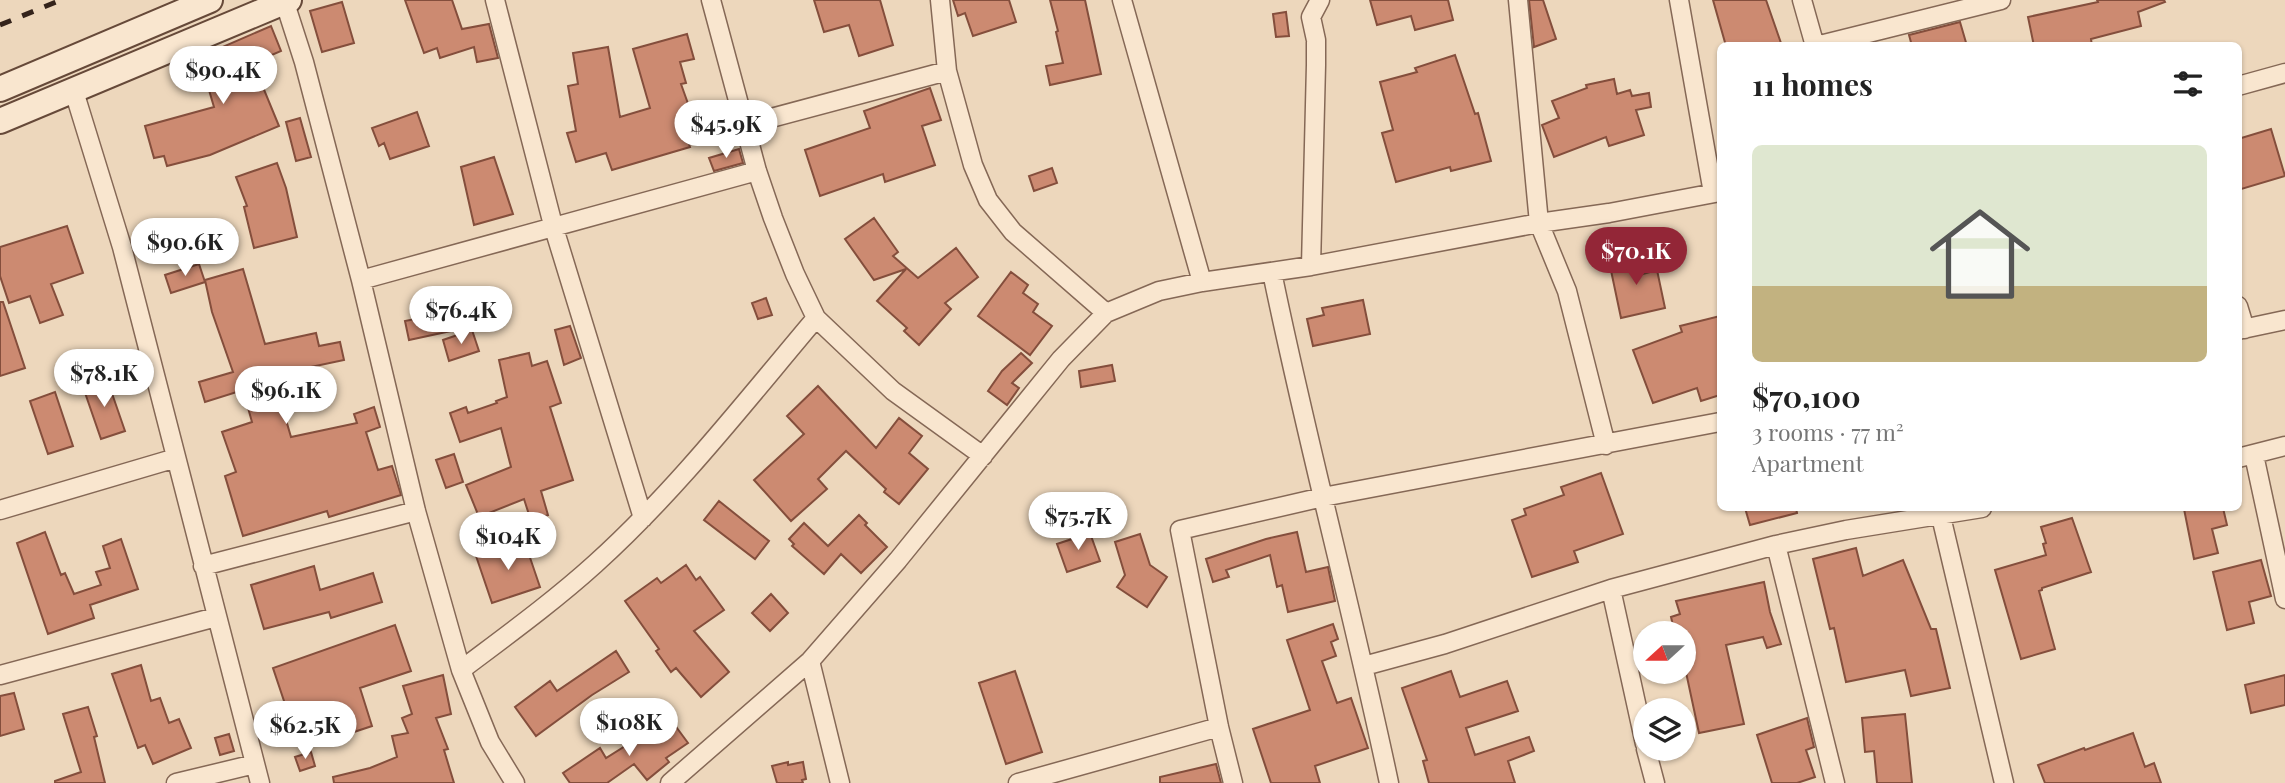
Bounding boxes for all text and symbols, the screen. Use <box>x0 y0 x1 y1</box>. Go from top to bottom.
pin: $90.4K <box>166 46 280 106</box>
text: $90.4K <box>185 53 261 84</box>
text: 11 homes <box>1752 64 1873 104</box>
icon: filters <box>2169 65 2207 103</box>
pin: $45.9K <box>669 100 783 160</box>
text: $45.9K <box>690 107 762 138</box>
icon: home <box>1917 191 2043 317</box>
pin: $90.6K <box>128 218 242 278</box>
text: $90.6K <box>147 225 223 256</box>
pin: $70.1K <box>1579 228 1693 287</box>
text: $70.1K <box>1601 234 1671 265</box>
pin: $76.4K <box>404 286 518 346</box>
text: $76.4K <box>425 293 497 324</box>
pin: $78.1K <box>47 350 161 409</box>
text: $78.1K <box>70 356 138 387</box>
pin: $96.1K <box>229 366 343 426</box>
text: $96.1K <box>251 373 321 404</box>
text: $70,100 <box>1752 376 1861 416</box>
text: 3 rooms · 77 m² <box>1752 416 1904 447</box>
text: Apartment <box>1752 447 1864 478</box>
pin: $75.7K <box>1021 492 1135 552</box>
text: $75.7K <box>1045 499 1111 530</box>
pin: $104K <box>459 512 557 572</box>
text: $104K <box>475 519 541 550</box>
north arrow <box>1633 621 1696 684</box>
map controls <box>1633 621 1696 761</box>
pin: $108K <box>580 698 678 758</box>
button: layers <box>1633 698 1696 761</box>
pin: $62.5K <box>248 702 362 761</box>
text: $108K <box>596 705 662 736</box>
text: $62.5K <box>269 708 341 739</box>

